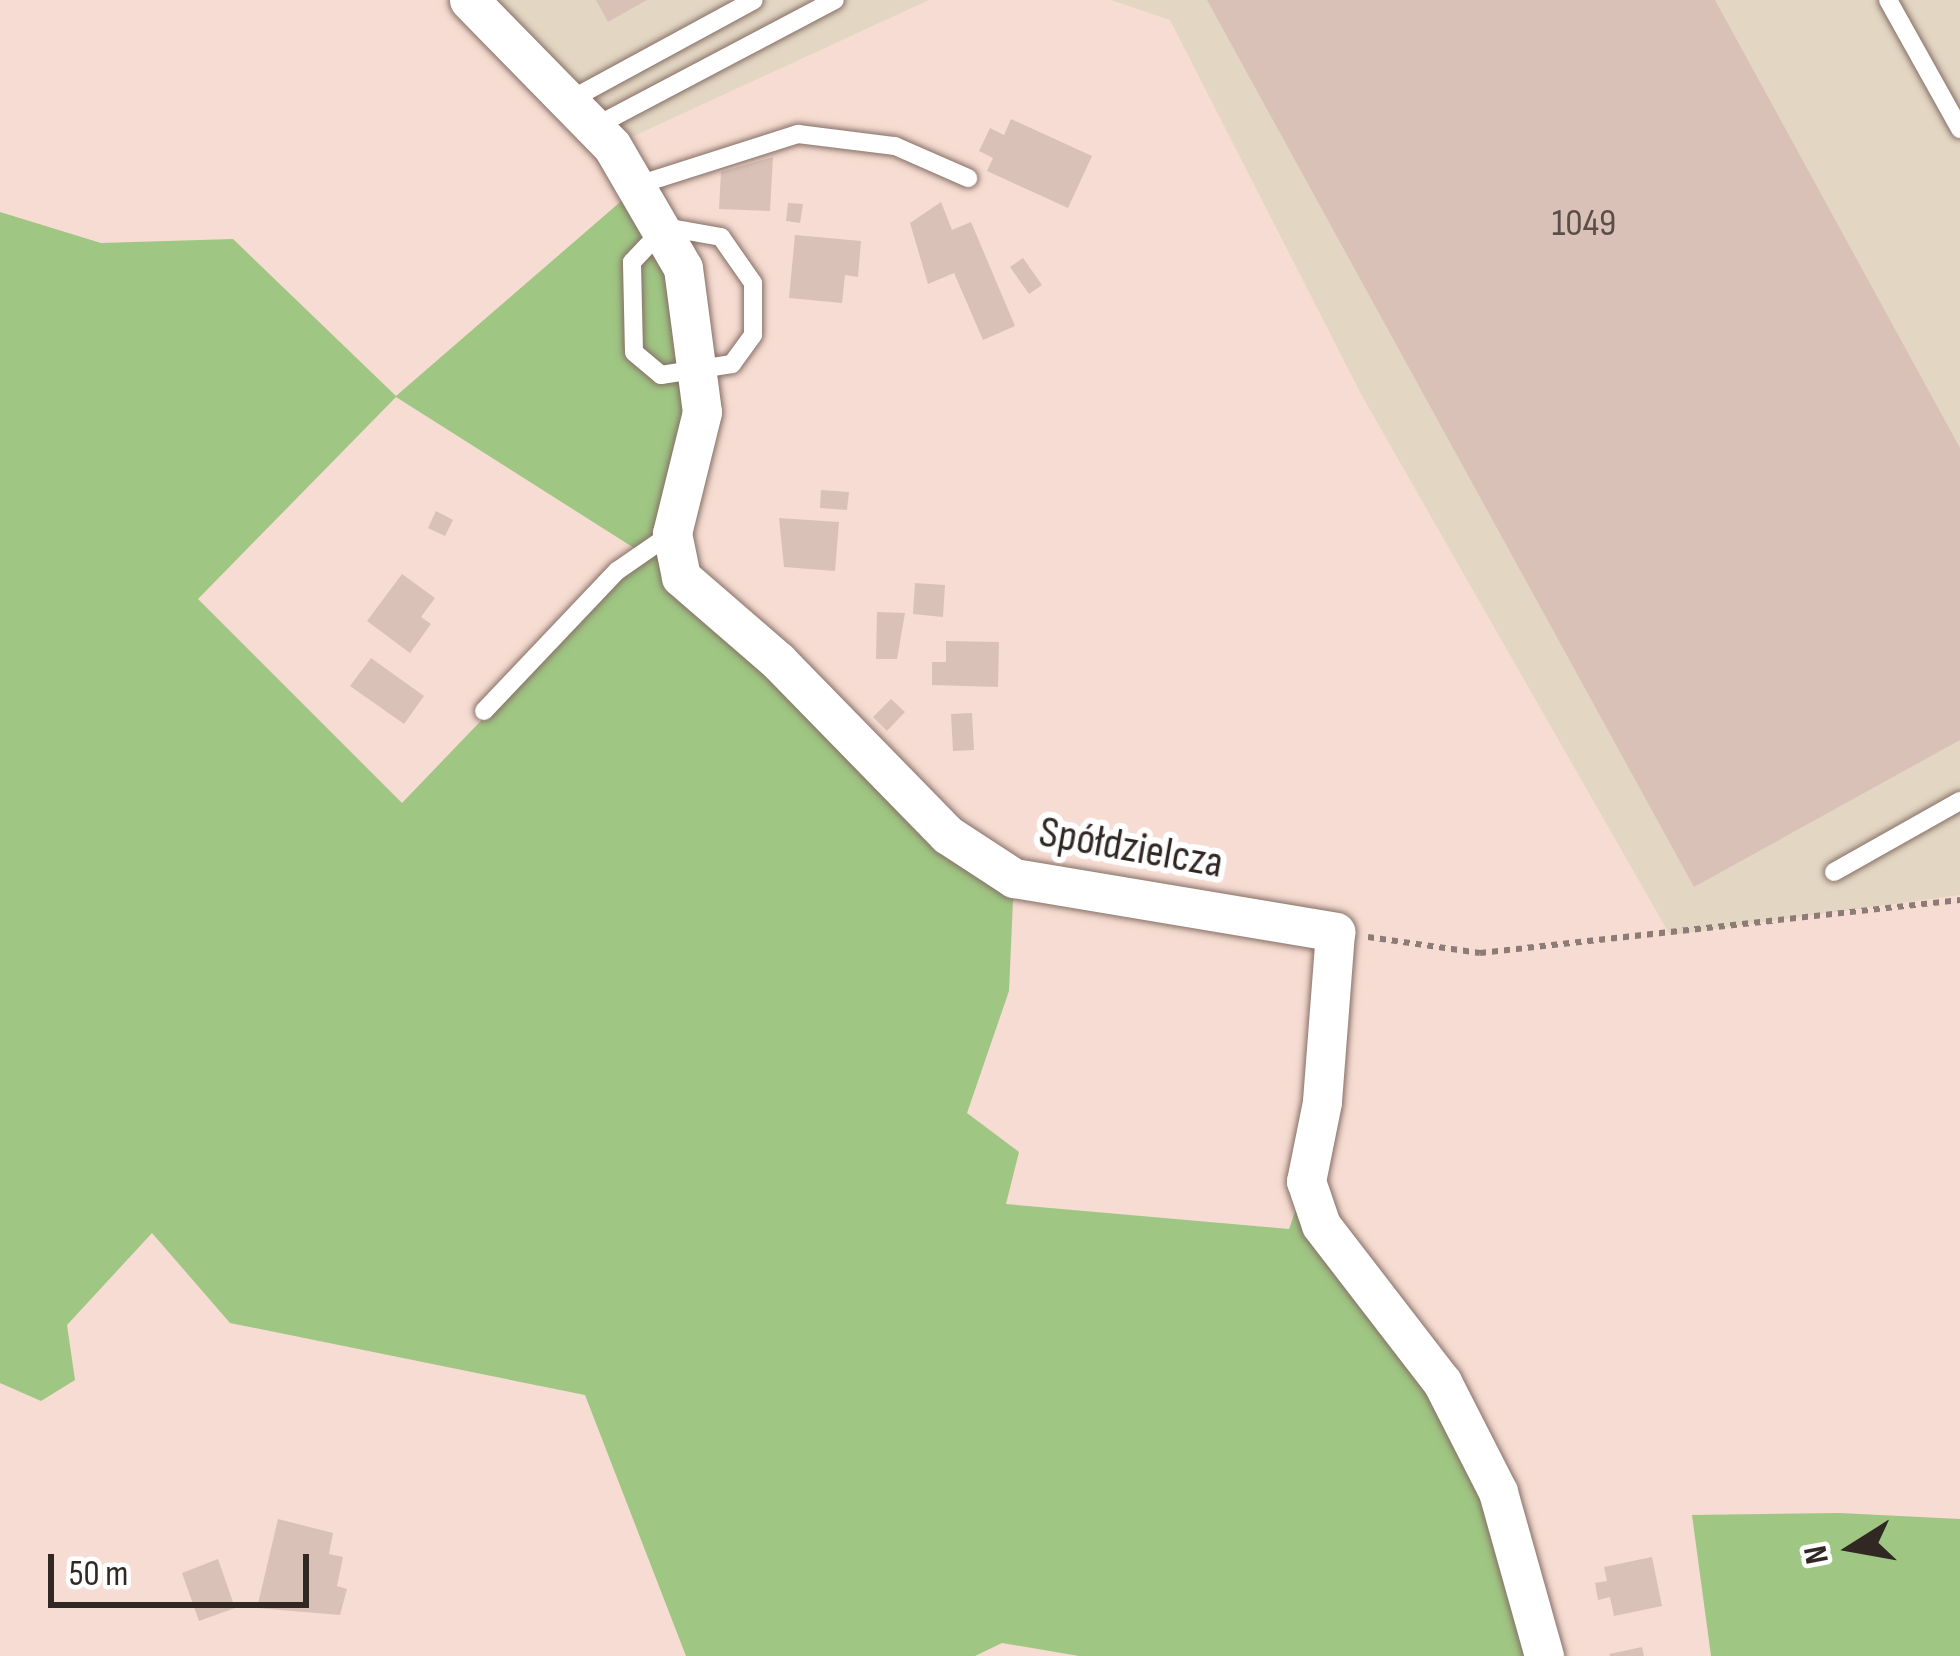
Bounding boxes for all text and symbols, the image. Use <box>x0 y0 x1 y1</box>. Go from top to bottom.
house number: 1049 <box>1552 201 1616 247</box>
street label: Spółdzielcza <box>1035 805 1227 891</box>
north arrow <box>1792 1488 1912 1608</box>
scale bar <box>54 1530 315 1604</box>
text: N <box>1795 1542 1838 1567</box>
text: 50 m <box>69 1553 128 1596</box>

